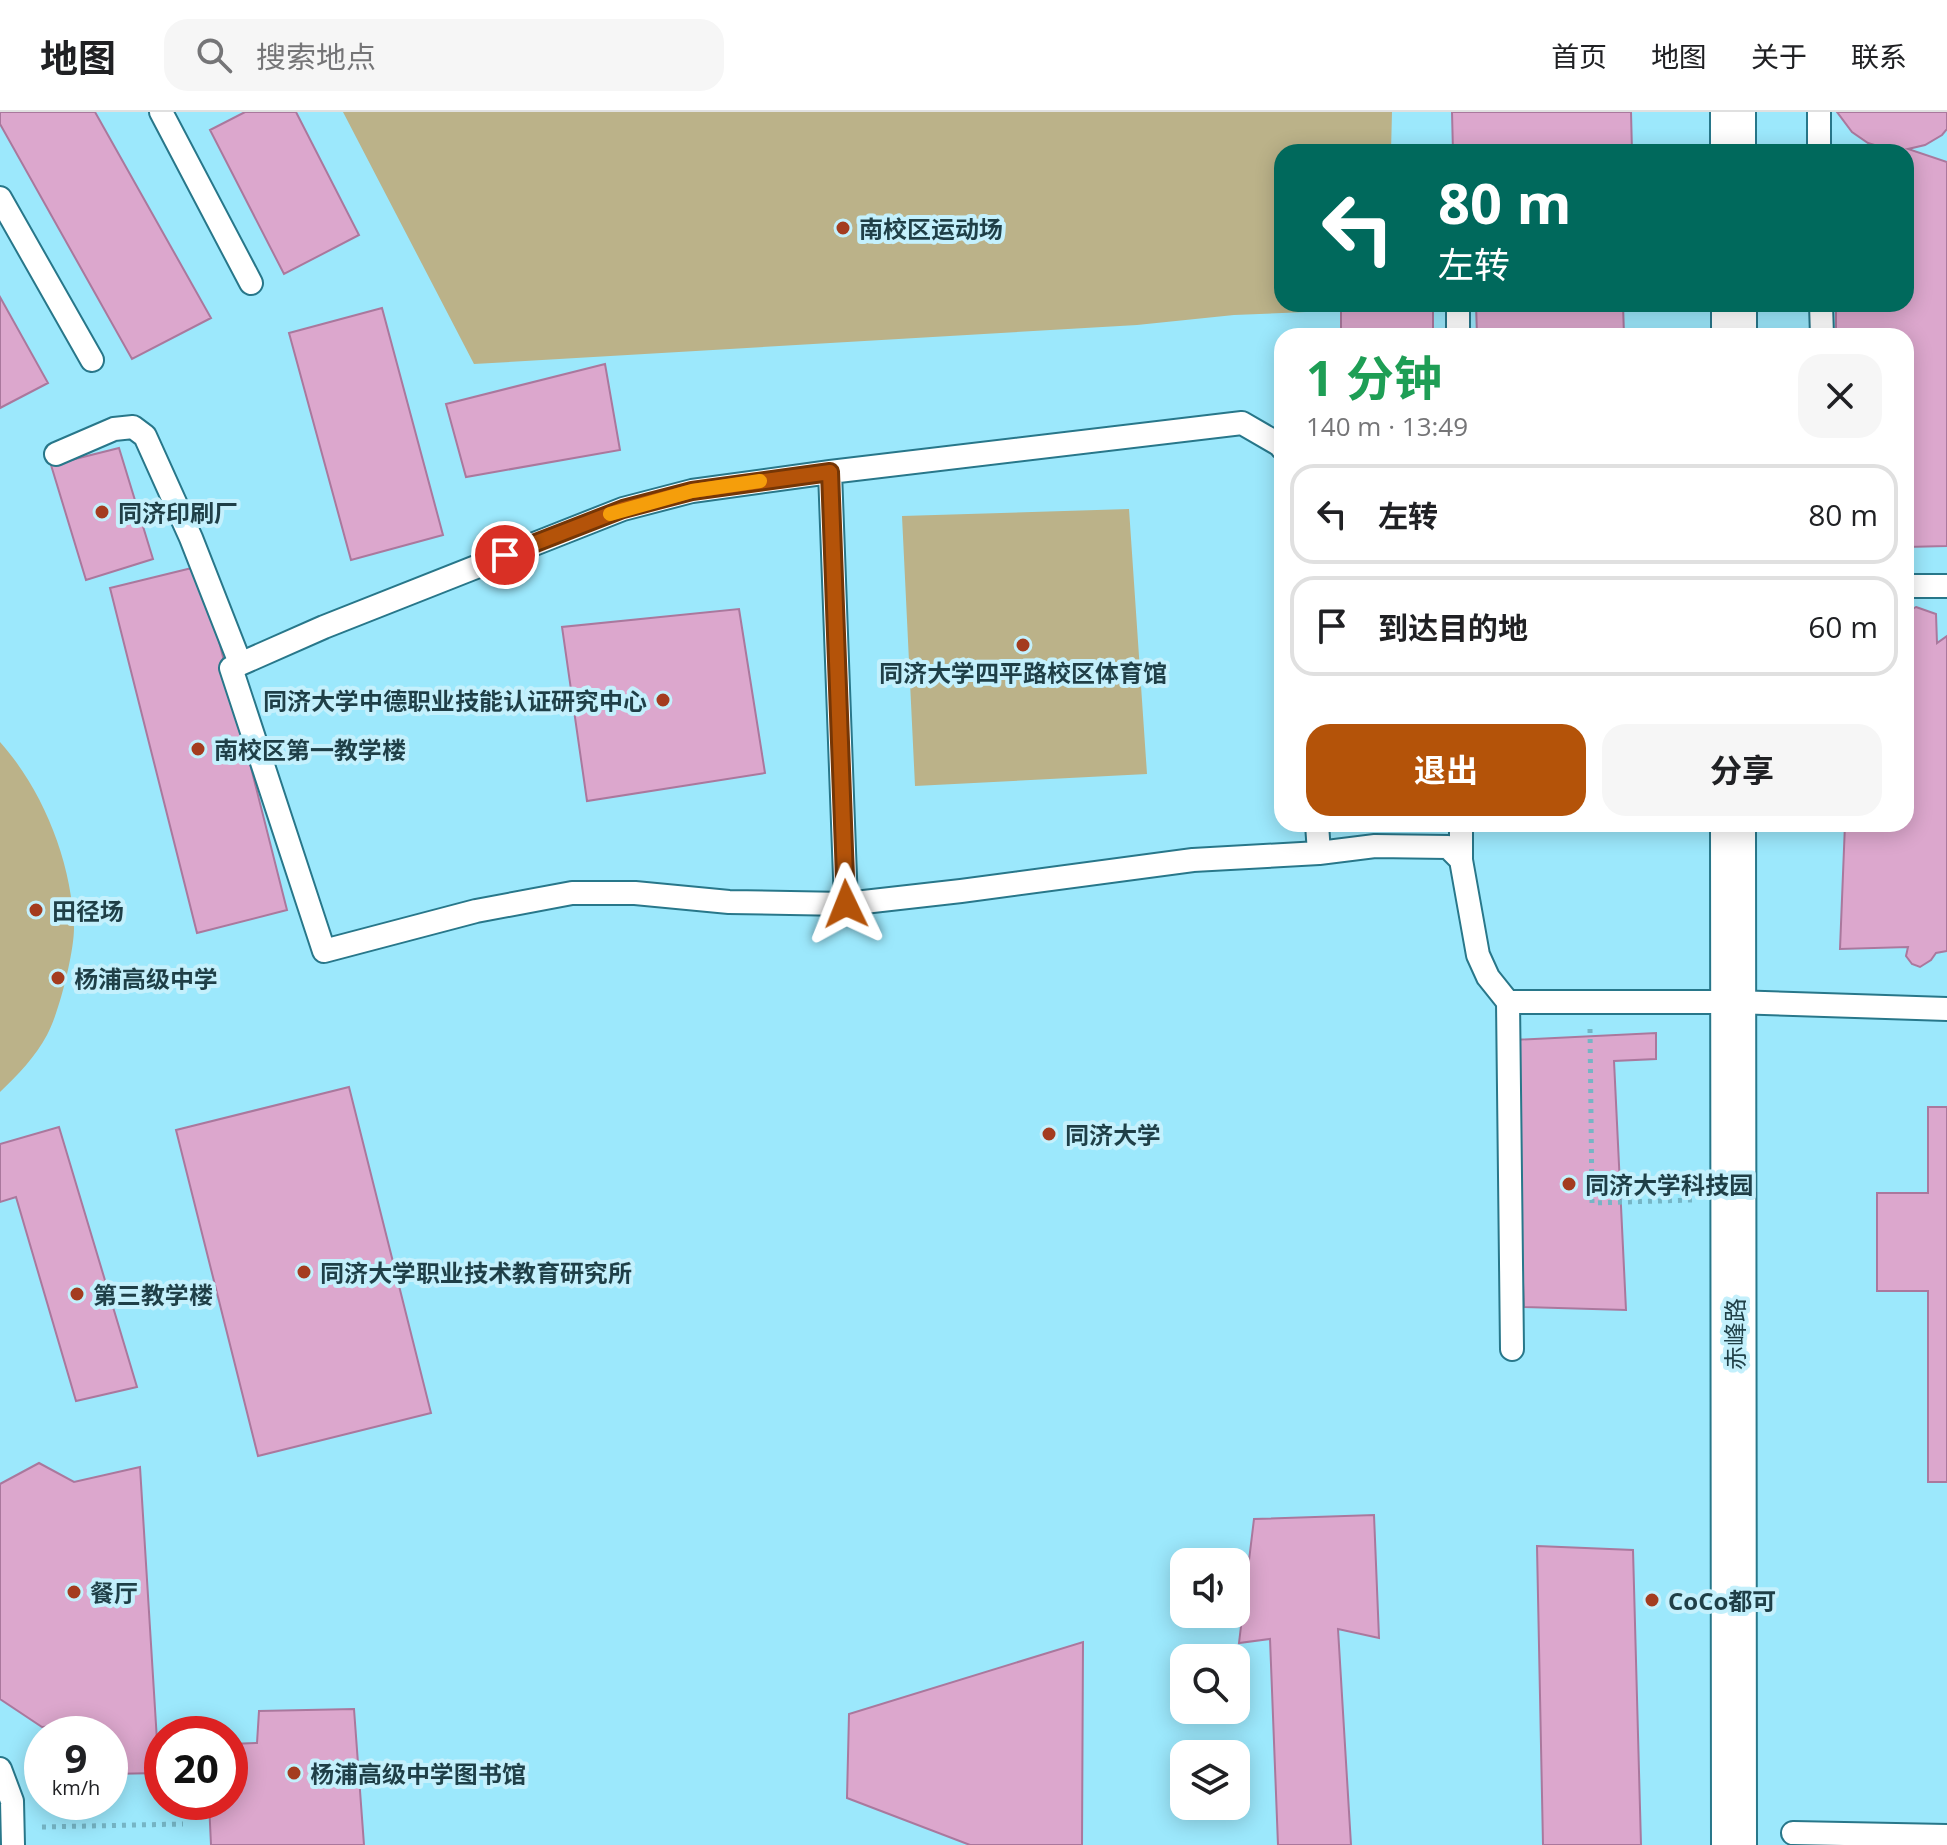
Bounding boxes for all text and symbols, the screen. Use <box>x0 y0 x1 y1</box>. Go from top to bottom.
search box <box>164 19 724 91</box>
text: 地图 <box>40 31 116 83</box>
icon: search <box>192 33 236 77</box>
text: 搜索地点 <box>256 36 376 77</box>
text: 首页 <box>1551 37 1607 75</box>
text: 地图 <box>1651 37 1707 75</box>
text: 关于 <box>1751 37 1807 75</box>
text: 联系 <box>1851 37 1907 75</box>
text: 80 m <box>1438 164 1572 240</box>
icon: left <box>1306 176 1410 280</box>
place label: 南校区运动场 <box>859 212 1003 245</box>
marker: 南校区运动场 <box>834 219 852 237</box>
text: 左转 <box>1438 240 1510 289</box>
text: 1 分钟 <box>1306 345 1442 410</box>
button: close <box>1798 354 1882 438</box>
text: 140 m · 13:49 <box>1306 408 1468 444</box>
icon: left <box>1310 492 1354 536</box>
text: 80 m <box>1808 494 1878 535</box>
text: 左转 <box>1378 495 1438 536</box>
place label: 同济印刷厂 <box>118 496 238 529</box>
marker: 同济印刷厂 <box>93 503 111 521</box>
pin <box>471 521 539 589</box>
icon: arrive <box>483 533 527 577</box>
icon: arrive <box>1310 604 1354 648</box>
text: 60 m <box>1808 606 1878 647</box>
text: 到达目的地 <box>1378 607 1528 648</box>
marker: 同济大学四平路校区体育馆 <box>1014 636 1032 654</box>
place label: 同济大学四平路校区体育馆 <box>879 656 1167 689</box>
place label: 同济大学中德职业技能认证研究中心 <box>263 684 647 717</box>
marker: 同济大学中德职业技能认证研究中心 <box>654 691 672 709</box>
button: 退出 <box>1306 724 1586 816</box>
button: 分享 <box>1602 724 1882 816</box>
place label: 南校区第一教学楼 <box>214 733 406 766</box>
marker: 南校区第一教学楼 <box>189 740 207 758</box>
position arrow <box>804 862 888 946</box>
place label: 田径场 <box>52 894 124 927</box>
marker: 田径场 <box>27 901 45 919</box>
place label: 杨浦高级中学 <box>74 962 218 995</box>
marker: 杨浦高级中学 <box>49 969 67 987</box>
place label: 同济大学 <box>1065 1118 1161 1151</box>
marker: 同济大学 <box>1040 1125 1058 1143</box>
place label: 同济大学科技园 <box>1585 1168 1753 1201</box>
marker: 同济大学科技园 <box>1560 1175 1578 1193</box>
place label: 同济大学职业技术教育研究所 <box>320 1256 632 1289</box>
marker: 同济大学职业技术教育研究所 <box>295 1263 313 1281</box>
place label: 第三教学楼 <box>93 1278 213 1311</box>
marker: 第三教学楼 <box>68 1285 86 1303</box>
street label: 赤峰路 <box>1718 1298 1751 1370</box>
map controls <box>1170 1548 1250 1820</box>
button: sound <box>1170 1548 1250 1628</box>
place label: 餐厅 <box>90 1576 138 1609</box>
marker: 餐厅 <box>65 1583 83 1601</box>
place label: CoCo都可 <box>1668 1584 1776 1617</box>
marker: CoCo都可 <box>1643 1591 1661 1609</box>
button: search <box>1170 1644 1250 1724</box>
speed limit sign: 20 <box>144 1716 248 1820</box>
text: 9 <box>65 1730 87 1785</box>
button: layers <box>1170 1740 1250 1820</box>
place label: 杨浦高级中学图书馆 <box>310 1757 526 1790</box>
marker: 杨浦高级中学图书馆 <box>285 1764 303 1782</box>
text: km/h <box>52 1774 100 1801</box>

